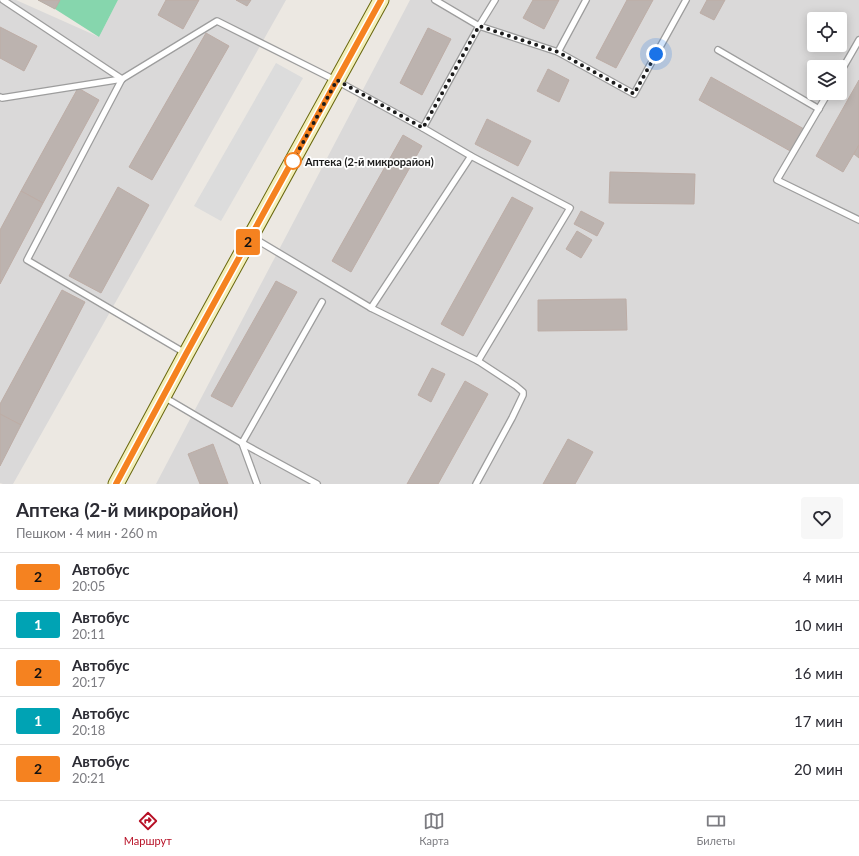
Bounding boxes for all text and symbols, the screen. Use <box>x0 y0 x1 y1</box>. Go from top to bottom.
map controls <box>807 12 847 100</box>
button: locate <box>807 12 847 52</box>
your location <box>646 44 666 64</box>
button: layers <box>807 60 847 100</box>
marker: Аптека (2-й микрорайон) <box>284 152 302 170</box>
place label: Аптека (2-й микрорайон) <box>304 155 434 168</box>
line badge: 2 <box>235 229 261 255</box>
text: 2 <box>244 233 252 250</box>
button: heart <box>801 497 843 539</box>
text: Аптека (2-й микрорайон) <box>16 498 238 521</box>
text: Пешком · 4 мин · 260 m <box>16 525 157 541</box>
text: Автобус <box>72 560 129 578</box>
text: 2 <box>34 568 42 585</box>
text: 4 мин <box>803 568 843 586</box>
text: 20:05 <box>72 578 105 594</box>
text: Автобус <box>72 608 129 626</box>
text: 1 <box>34 616 42 633</box>
text: 10 мин <box>794 616 843 634</box>
text: 20:11 <box>72 626 105 642</box>
text: Автобус <box>72 656 129 674</box>
text: 2 <box>34 664 42 681</box>
text: 16 мин <box>794 664 843 682</box>
text: 20:17 <box>72 674 105 690</box>
text: Автобус <box>72 704 129 722</box>
text: 1 <box>34 712 42 729</box>
text: 17 мин <box>794 712 843 730</box>
text: 20:18 <box>72 722 105 738</box>
text: Автобус <box>72 752 129 770</box>
text: 2 <box>34 760 42 777</box>
text: 20 мин <box>794 760 843 778</box>
text: 20:21 <box>72 770 105 786</box>
tab: Маршрут <box>124 810 172 847</box>
tab: Карта <box>419 810 449 847</box>
tab: Билеты <box>697 810 735 847</box>

